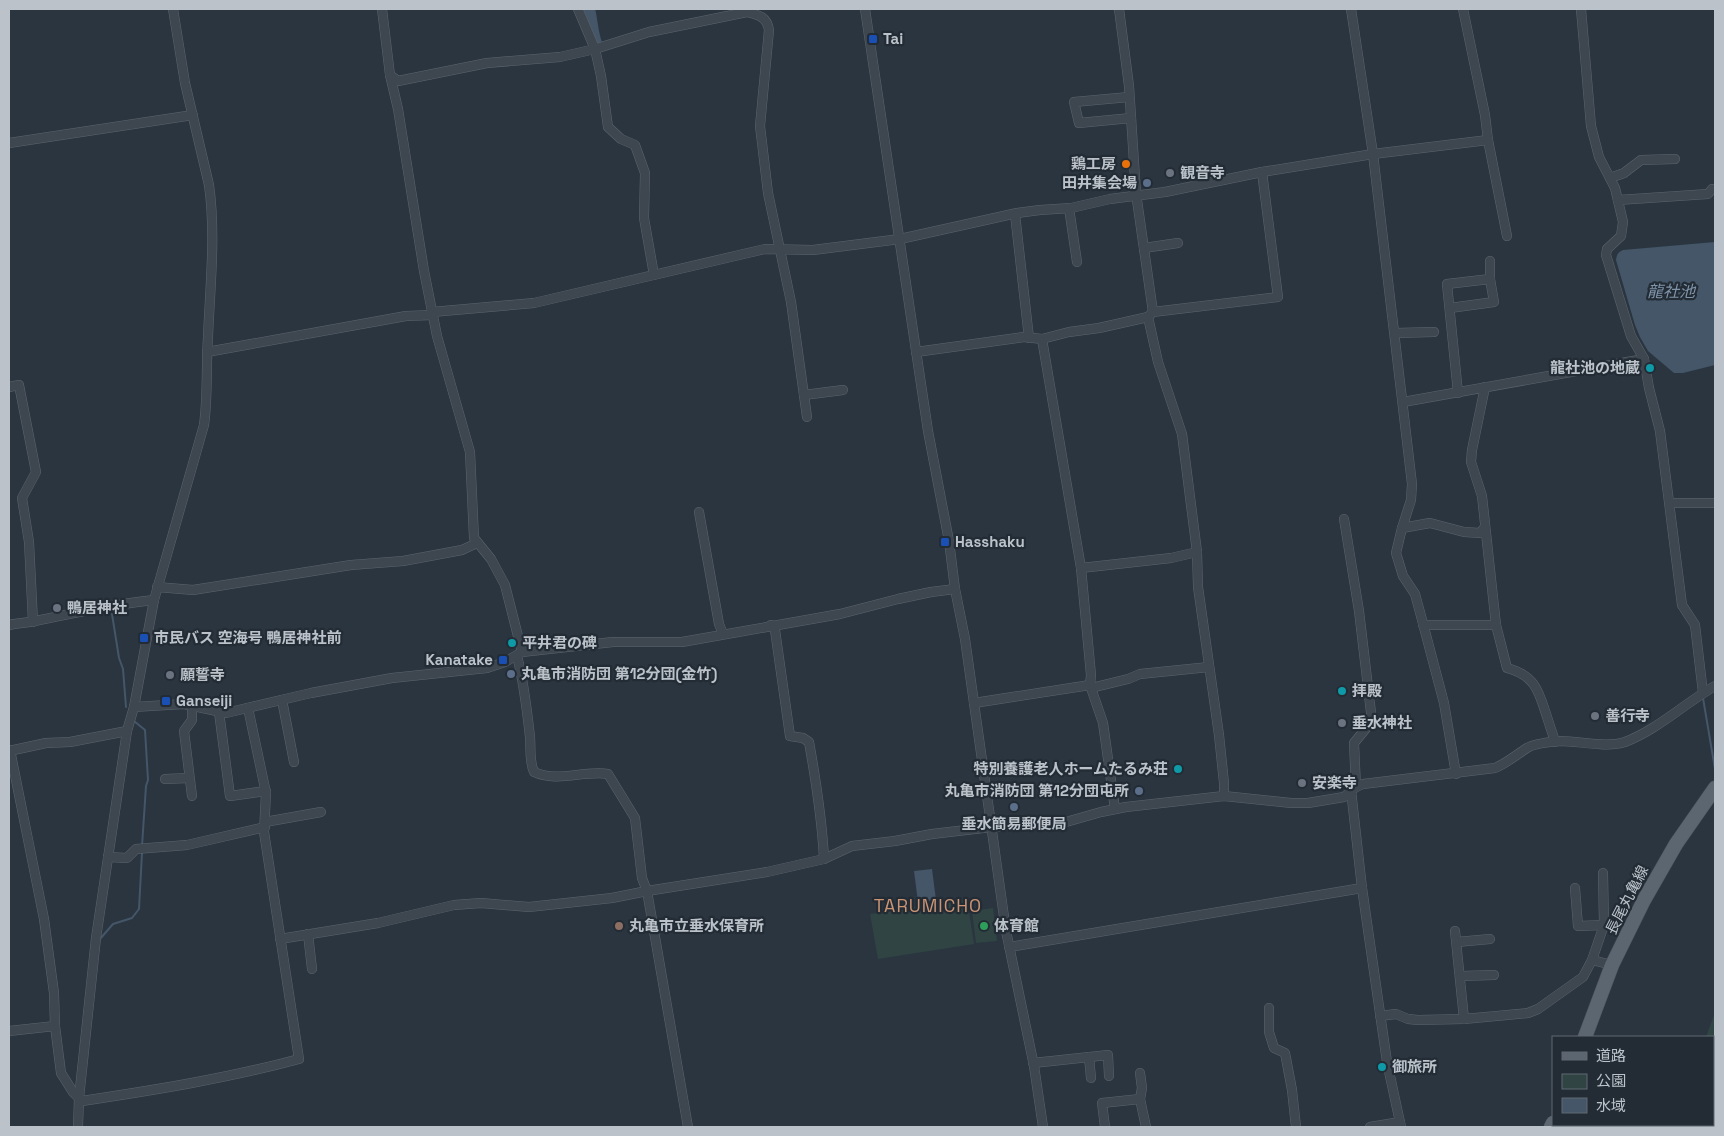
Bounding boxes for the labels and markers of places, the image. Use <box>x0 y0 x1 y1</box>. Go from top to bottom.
place label: Tai <box>883 29 903 48</box>
marker: Tai <box>867 33 879 45</box>
place label: 鶏工房 <box>1071 154 1116 173</box>
marker: 鶏工房 <box>1120 158 1132 170</box>
place label: 観音寺 <box>1180 163 1225 182</box>
marker: 観音寺 <box>1164 167 1176 179</box>
place label: 田井集会場 <box>1062 173 1137 192</box>
marker: 田井集会場 <box>1141 177 1153 189</box>
place label: 龍社池の地蔵 <box>1550 358 1640 377</box>
marker: 龍社池の地蔵 <box>1644 362 1656 374</box>
place label: Hasshaku <box>955 532 1025 551</box>
marker: Hasshaku <box>939 536 951 548</box>
place label: 鴨居神社 <box>67 598 127 617</box>
marker: 鴨居神社 <box>51 602 63 614</box>
place label: 市民バス 空海号 鴨居神社前 <box>154 628 342 647</box>
marker: 市民バス 空海号 鴨居神社前 <box>138 632 150 644</box>
place label: 平井君の碑 <box>522 633 597 652</box>
marker: 平井君の碑 <box>506 637 518 649</box>
place label: Kanatake <box>425 650 493 669</box>
marker: Kanatake <box>497 654 509 666</box>
place label: 丸亀市消防団 第12分団(金竹) <box>521 664 717 683</box>
place label: 願誓寺 <box>180 665 225 684</box>
marker: 丸亀市消防団 第12分団(金竹) <box>505 668 517 680</box>
marker: 願誓寺 <box>164 669 176 681</box>
place label: 拝殿 <box>1352 681 1382 700</box>
marker: 拝殿 <box>1336 685 1348 697</box>
place label: Ganseiji <box>176 691 232 710</box>
marker: Ganseiji <box>160 695 172 707</box>
place label: 善行寺 <box>1605 706 1650 725</box>
marker: 善行寺 <box>1589 710 1601 722</box>
place label: 垂水神社 <box>1352 713 1412 732</box>
marker: 垂水神社 <box>1336 717 1348 729</box>
place label: 特別養護老人ホームたるみ荘 <box>973 759 1168 778</box>
marker: 特別養護老人ホームたるみ荘 <box>1172 763 1184 775</box>
place label: 安楽寺 <box>1312 773 1357 792</box>
marker: 安楽寺 <box>1296 777 1308 789</box>
place label: 丸亀市消防団 第12分団屯所 <box>944 781 1129 800</box>
marker: 丸亀市消防団 第12分団屯所 <box>1133 785 1145 797</box>
marker: 垂水簡易郵便局 <box>1008 801 1020 813</box>
place label: 垂水簡易郵便局 <box>961 814 1067 833</box>
place label: 丸亀市立垂水保育所 <box>629 916 764 935</box>
place label: 体育館 <box>994 916 1039 935</box>
marker: 丸亀市立垂水保育所 <box>613 920 625 932</box>
marker: 体育館 <box>978 920 990 932</box>
place label: 御旅所 <box>1392 1057 1437 1076</box>
marker: 御旅所 <box>1376 1061 1388 1073</box>

